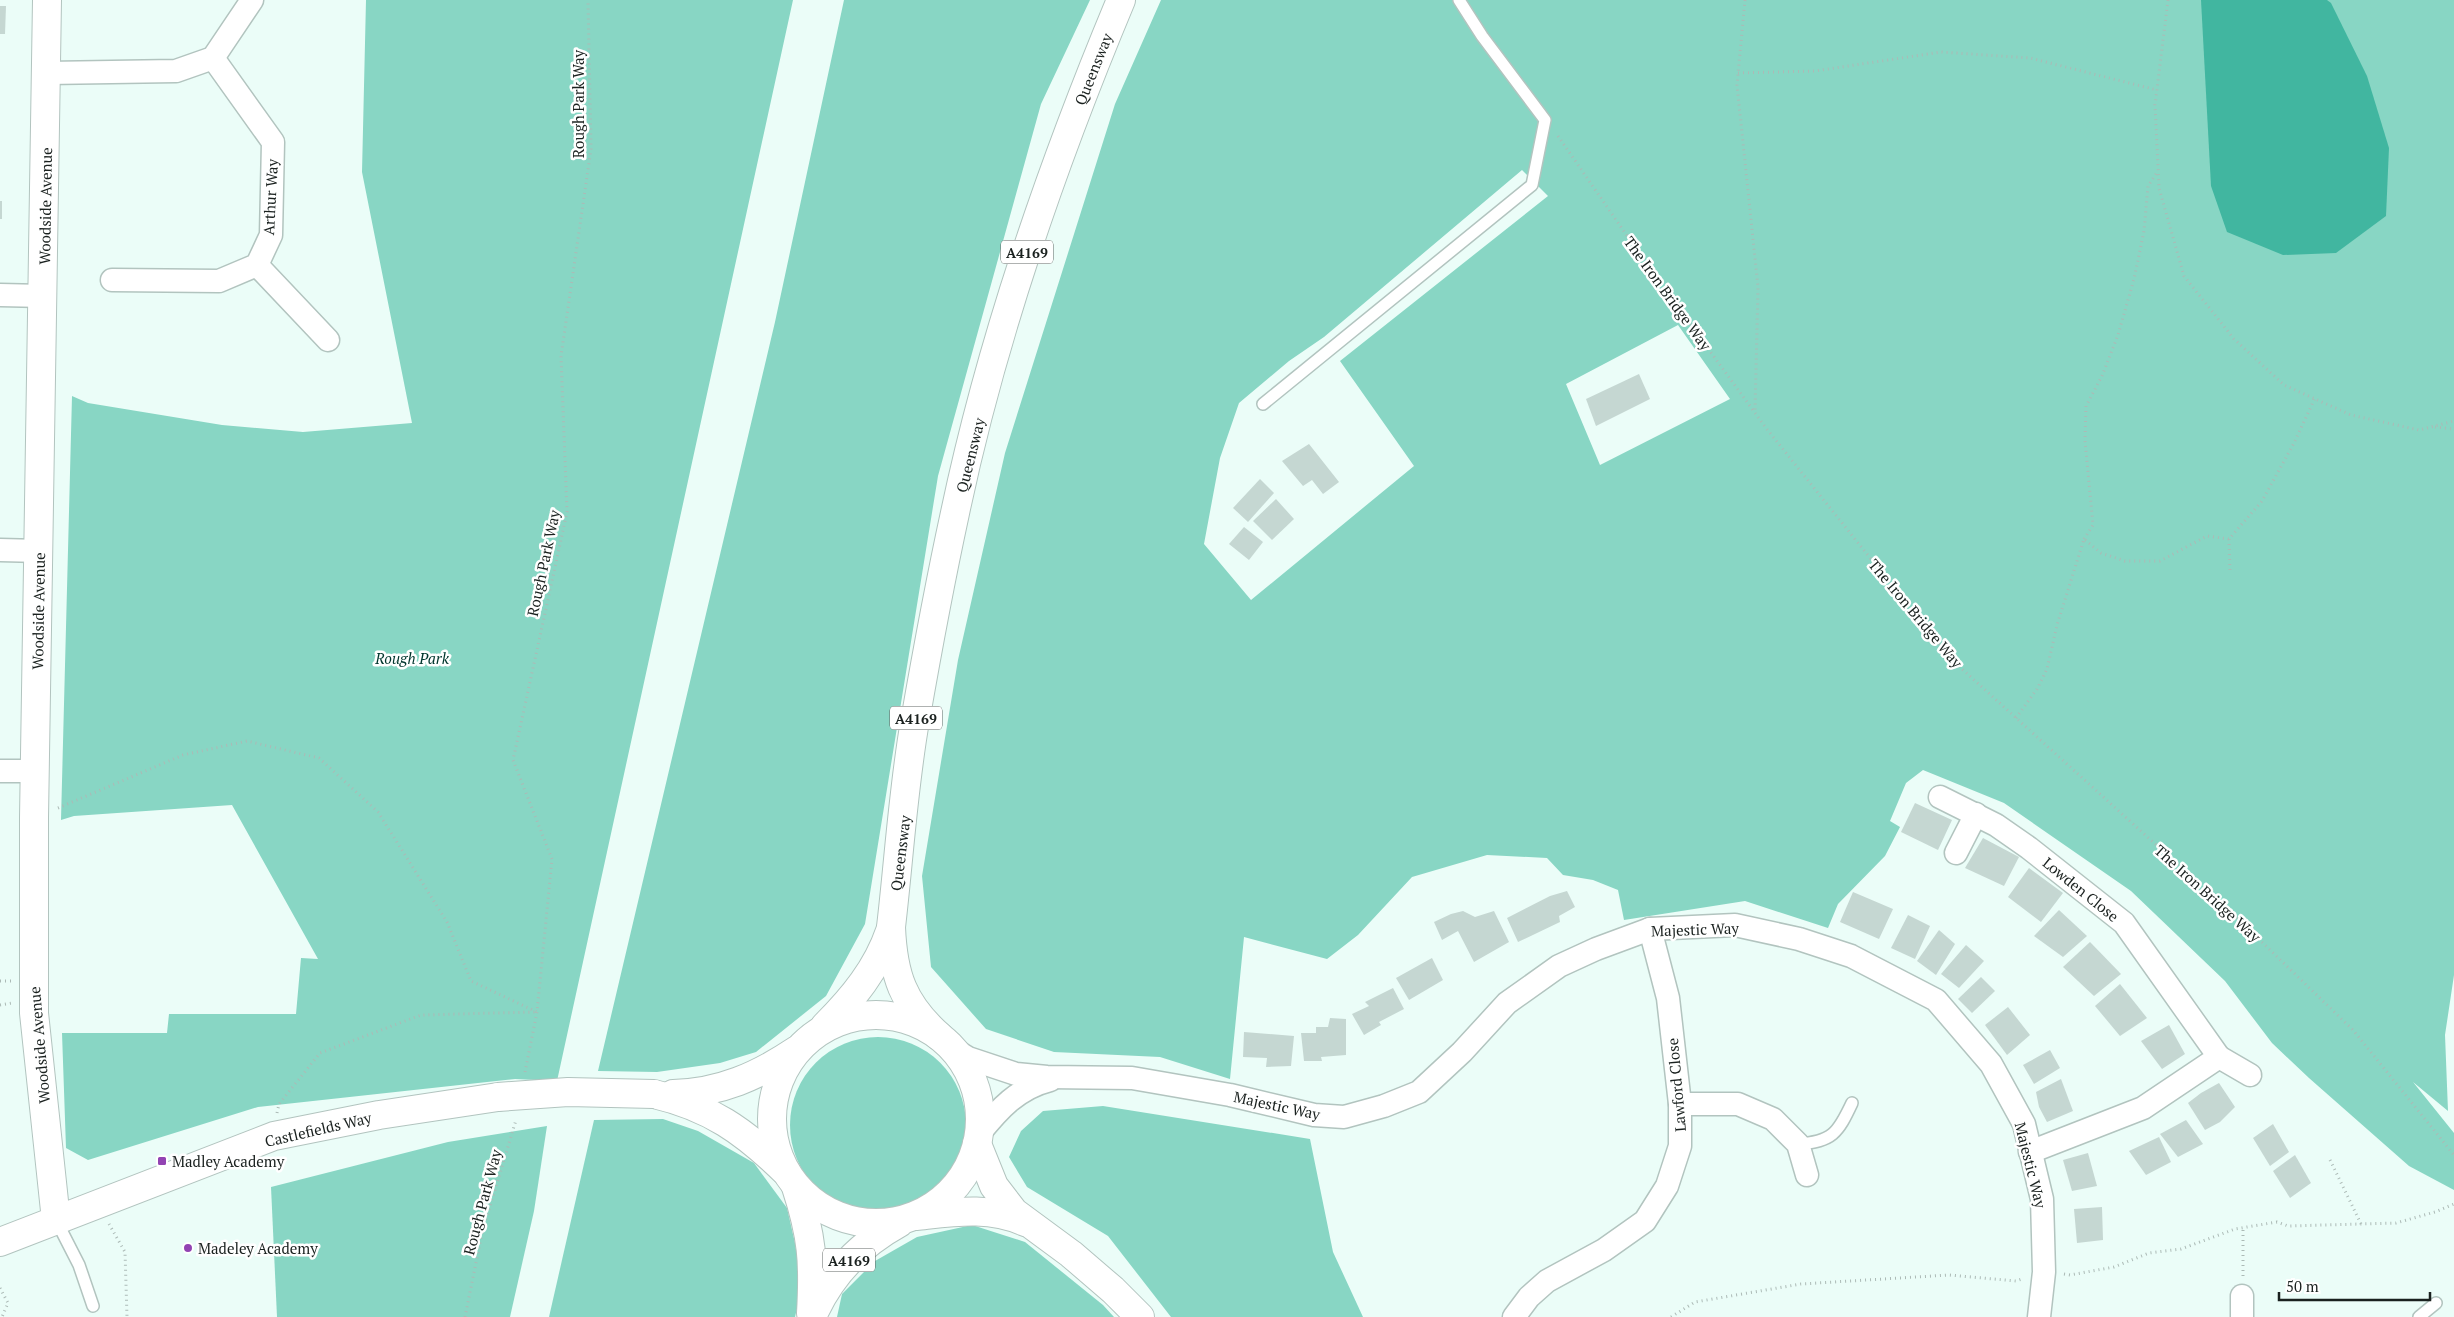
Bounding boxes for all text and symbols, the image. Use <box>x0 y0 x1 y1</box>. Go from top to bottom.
street label: Queensway <box>1069 30 1117 108</box>
street label: Rough Park Way <box>568 49 588 158</box>
street label: Woodside Avenue <box>34 147 56 265</box>
street label: Arthur Way <box>258 158 282 236</box>
street label: The Iron Bridge Way <box>1620 232 1716 354</box>
road number: A4169 <box>1001 240 1053 264</box>
street label: Queensway <box>951 415 989 494</box>
street label: Rough Park Way <box>522 508 564 618</box>
street label: Woodside Avenue <box>27 552 49 670</box>
street label: The Iron Bridge Way <box>1865 554 1968 672</box>
park label: Rough Park <box>374 648 450 668</box>
road number: A4169 <box>890 706 942 730</box>
street label: Queensway <box>885 814 915 892</box>
street label: The Iron Bridge Way <box>2151 840 2266 946</box>
street label: Lowden Close <box>2039 852 2123 926</box>
street label: Majestic Way <box>1651 917 1740 941</box>
street label: Woodside Avenue <box>24 986 54 1104</box>
street label: Lawford Close <box>1662 1037 1690 1133</box>
street label: Majestic Way <box>1232 1086 1322 1124</box>
street label: Castlefields Way <box>263 1107 374 1151</box>
street label: Majestic Way <box>2011 1120 2051 1210</box>
street label: Rough Park Way <box>458 1147 506 1257</box>
place label: Madley Academy <box>172 1151 285 1171</box>
marker: Madley Academy <box>156 1155 168 1167</box>
place label: Madeley Academy <box>198 1238 318 1258</box>
marker: Madeley Academy <box>182 1242 194 1254</box>
road number: A4169 <box>823 1248 875 1272</box>
scale bar <box>2279 1270 2430 1302</box>
text: 50 m <box>2286 1276 2319 1296</box>

